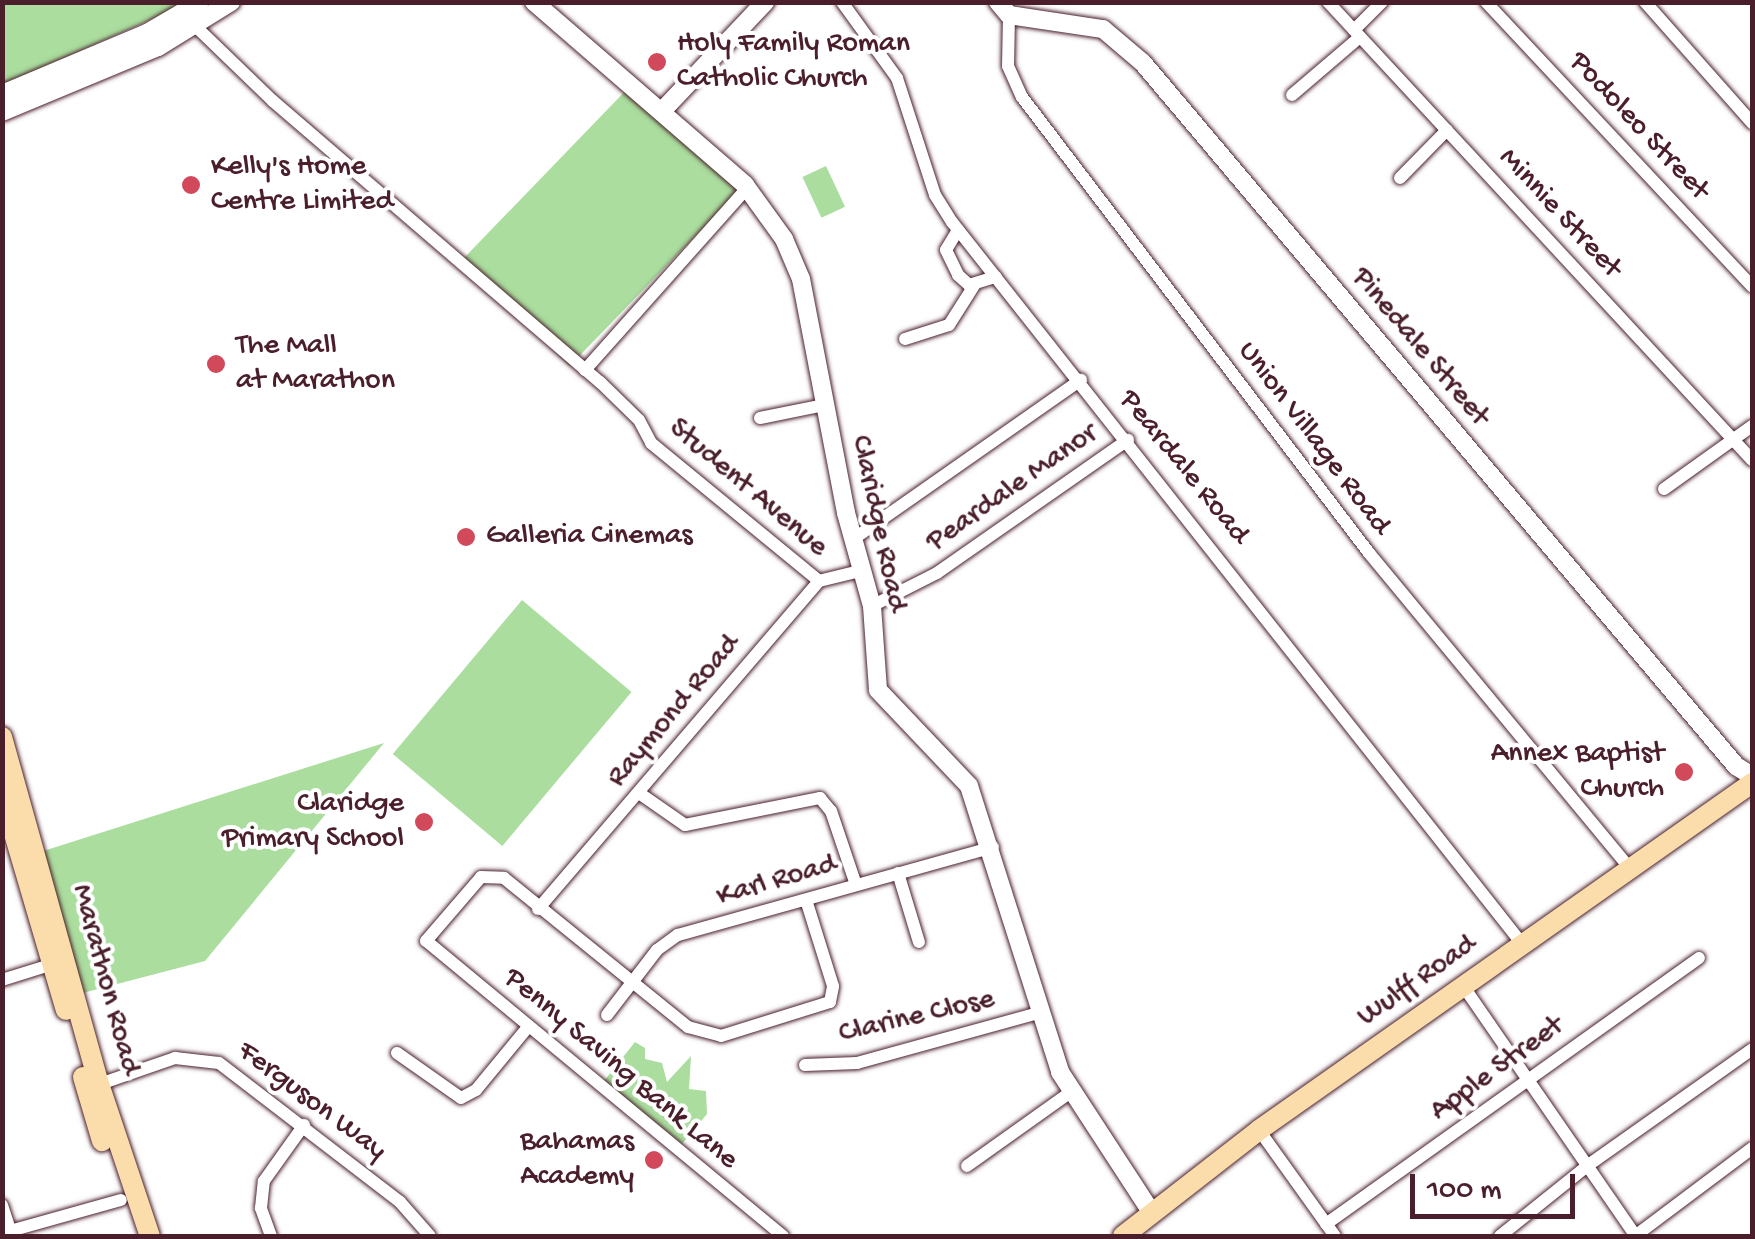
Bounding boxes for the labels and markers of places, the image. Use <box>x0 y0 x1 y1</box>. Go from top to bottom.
place label: Holy Family Roman Catholic Church <box>677 27 910 98</box>
marker: Holy Family Roman Catholic Church <box>646 51 668 73</box>
place label: Kelly's Home Centre Limited <box>211 150 393 220</box>
marker: Kelly's Home Centre Limited <box>180 174 202 196</box>
place label: The Mall at Marathon <box>236 329 395 400</box>
marker: The Mall at Marathon <box>205 353 227 375</box>
place label: Galleria Cinemas <box>486 519 693 555</box>
marker: Galleria Cinemas <box>455 526 477 548</box>
place label: Annex Baptist Church <box>1491 737 1664 808</box>
marker: Annex Baptist Church <box>1673 761 1695 783</box>
place label: Claridge Primary School <box>222 787 404 858</box>
marker: Claridge Primary School <box>413 811 435 833</box>
place label: Bahamas Academy <box>520 1125 634 1196</box>
marker: Bahamas Academy <box>643 1149 665 1171</box>

